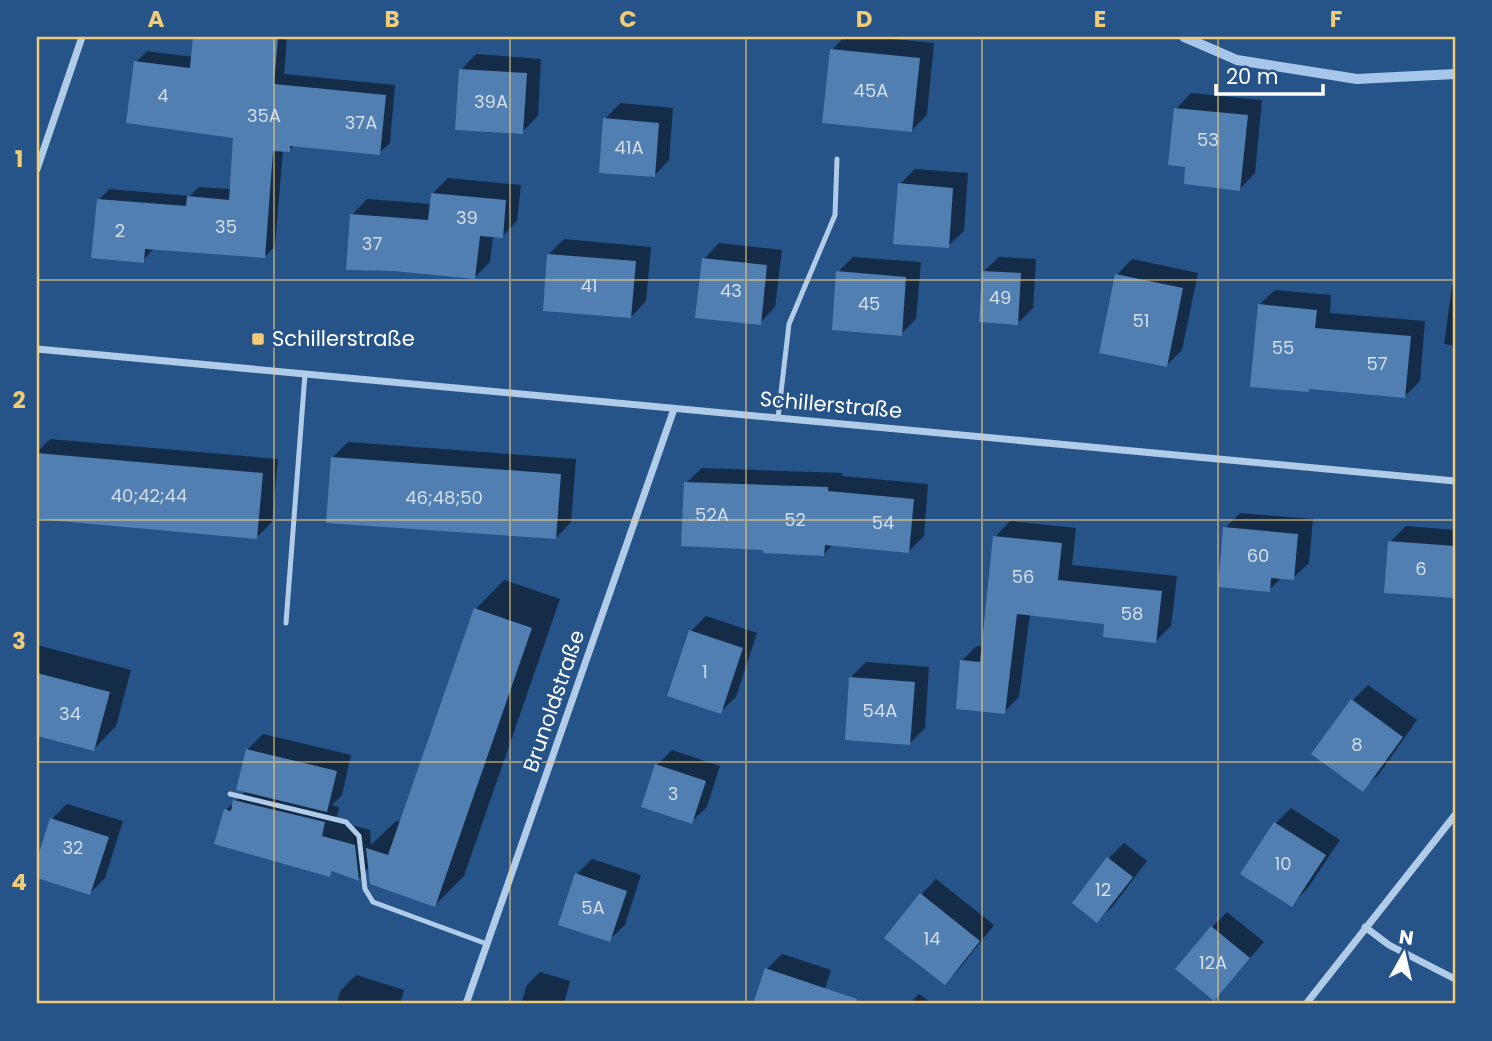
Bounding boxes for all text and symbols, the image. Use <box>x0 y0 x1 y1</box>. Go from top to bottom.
text: A <box>148 3 165 35</box>
text: B <box>384 3 400 35</box>
text: C <box>619 3 637 35</box>
text: D <box>856 3 872 35</box>
text: E <box>1094 3 1106 35</box>
text: F <box>1330 3 1342 35</box>
scale bar <box>1216 52 1322 96</box>
text: 20 m <box>1226 62 1279 91</box>
house number: 45A <box>854 78 888 103</box>
house number: 4 <box>157 83 169 108</box>
house number: 39A <box>474 89 508 114</box>
house number: 35A <box>247 103 281 128</box>
house number: 37A <box>345 110 377 135</box>
house number: 53 <box>1197 127 1219 152</box>
house number: 41A <box>614 135 644 160</box>
text: 1 <box>15 143 23 175</box>
house number: 39 <box>456 205 478 230</box>
house number: 35 <box>215 214 237 239</box>
house number: 2 <box>115 218 125 243</box>
house number: 37 <box>362 231 382 256</box>
house number: 41 <box>580 273 598 298</box>
house number: 43 <box>720 278 742 303</box>
house number: 49 <box>989 285 1011 310</box>
house number: 45 <box>858 291 880 316</box>
house number: 51 <box>1132 308 1150 333</box>
place label: Schillerstraße <box>272 324 415 353</box>
marker: Schillerstraße <box>250 331 266 347</box>
house number: 55 <box>1272 335 1294 360</box>
house number: 57 <box>1366 351 1388 376</box>
text: 2 <box>12 384 26 416</box>
street label: Schillerstraße <box>759 384 903 425</box>
house number: 40;42;44 <box>111 483 187 508</box>
house number: 46;48;50 <box>405 485 483 510</box>
house number: 52A <box>695 502 729 527</box>
house number: 52 <box>784 507 806 532</box>
house number: 54 <box>872 510 894 535</box>
house number: 60 <box>1247 543 1269 568</box>
house number: 6 <box>1415 556 1427 581</box>
house number: 56 <box>1012 564 1034 589</box>
house number: 58 <box>1121 601 1143 626</box>
text: 3 <box>12 625 26 657</box>
street label: Brunoldstraße <box>516 626 591 776</box>
house number: 1 <box>702 659 708 684</box>
house number: 54A <box>863 698 897 723</box>
house number: 34 <box>59 701 81 726</box>
house number: 8 <box>1351 732 1363 757</box>
house number: 3 <box>668 781 678 806</box>
house number: 32 <box>63 835 83 860</box>
house number: 10 <box>1274 851 1292 876</box>
text: 4 <box>11 866 27 898</box>
house number: 12 <box>1095 877 1111 902</box>
house number: 5A <box>581 895 605 920</box>
north arrow <box>1370 918 1440 988</box>
text: N <box>1397 923 1415 952</box>
house number: 14 <box>923 926 941 951</box>
house number: 12A <box>1199 950 1227 975</box>

